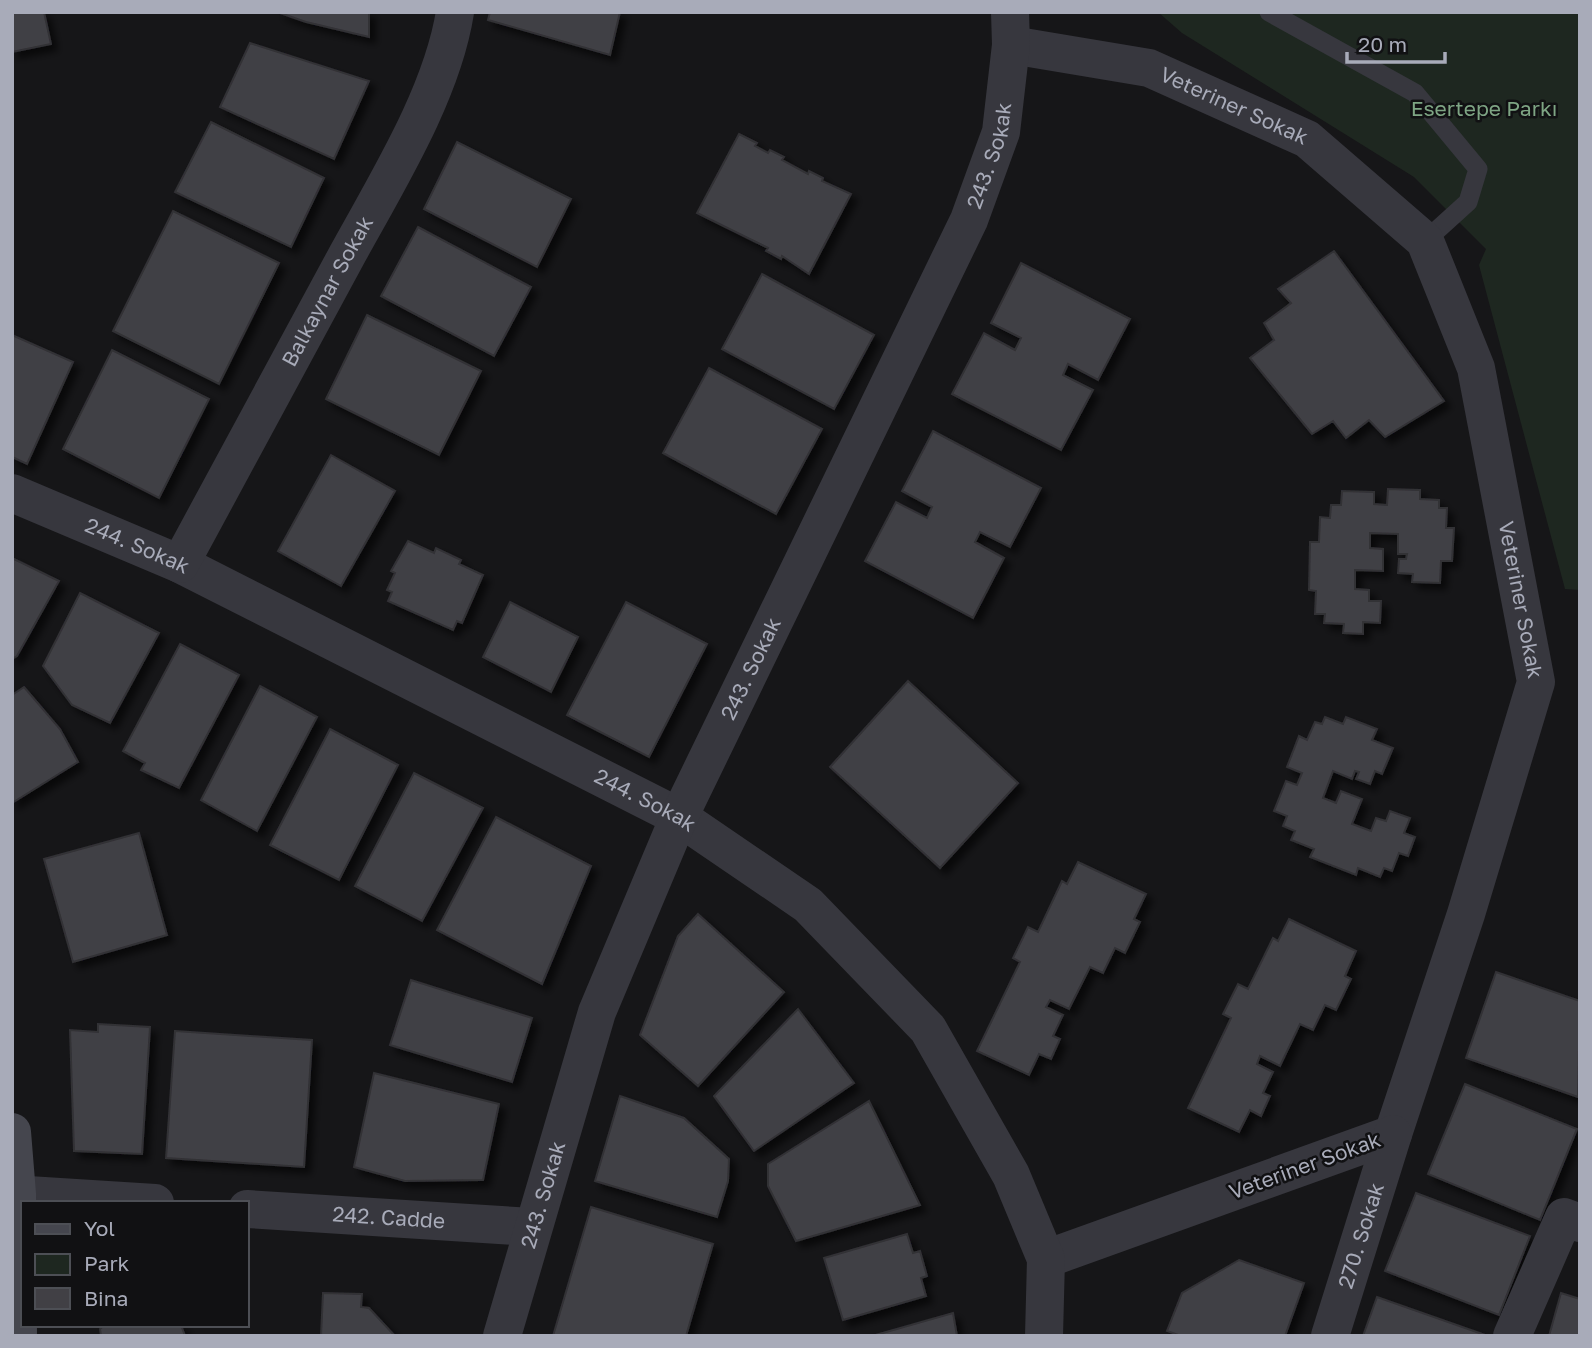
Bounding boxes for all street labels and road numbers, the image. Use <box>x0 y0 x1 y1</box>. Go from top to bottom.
street label: Veteriner Sokak <box>1156 61 1312 150</box>
street label: 243. Sokak <box>960 101 1016 212</box>
street label: Balkaynar Sokak <box>276 211 378 371</box>
street label: 244. Sokak <box>82 511 195 579</box>
street label: Veteriner Sokak <box>1494 519 1549 681</box>
street label: 243. Sokak <box>714 613 786 724</box>
street label: 244. Sokak <box>590 762 702 837</box>
street label: Veteriner Sokak <box>1225 1126 1384 1205</box>
street label: 243. Sokak <box>514 1138 570 1251</box>
street label: 270. Sokak <box>1332 1179 1389 1292</box>
street label: 242. Cadde <box>332 1200 446 1233</box>

